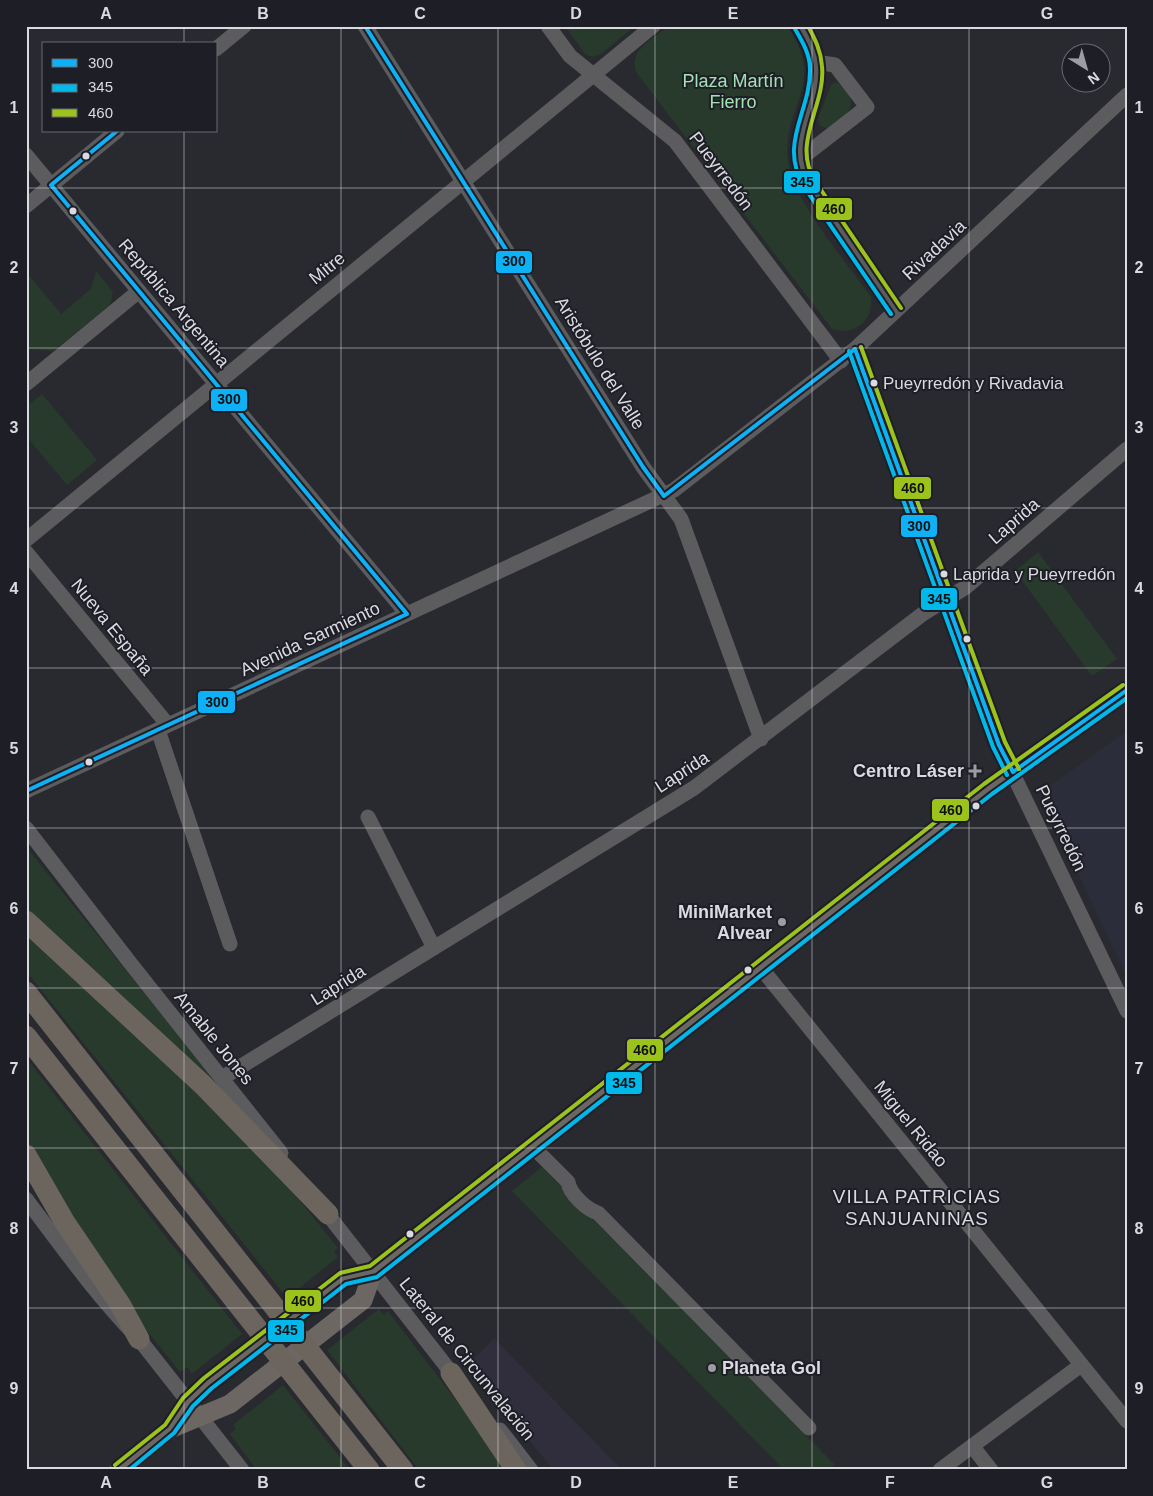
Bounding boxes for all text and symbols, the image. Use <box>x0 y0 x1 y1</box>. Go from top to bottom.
text: A <box>100 5 112 22</box>
text: B <box>257 5 269 22</box>
text: C <box>414 5 426 22</box>
text: D <box>570 5 582 22</box>
text: E <box>728 5 739 22</box>
text: F <box>885 5 895 22</box>
text: G <box>1041 5 1053 22</box>
legend <box>42 42 218 132</box>
north arrow <box>1060 42 1110 92</box>
text: 300 <box>88 54 113 71</box>
text: N <box>1085 69 1103 88</box>
park label: Plaza Martín Fierro <box>682 71 784 112</box>
text: 345 <box>88 78 113 95</box>
text: 1 <box>10 99 19 116</box>
text: 1 <box>1135 99 1144 116</box>
text: 460 <box>88 104 113 121</box>
street label: Pueyrredón <box>685 128 757 214</box>
unlabelled marker <box>81 151 91 161</box>
line badge: 345 <box>783 170 821 194</box>
text: 345 <box>790 174 814 190</box>
line badge: 460 <box>815 197 853 221</box>
text: 460 <box>822 201 846 217</box>
unlabelled marker <box>68 206 78 216</box>
street label: Rivadavia <box>898 215 970 284</box>
street label: República Argentina <box>115 235 234 372</box>
street label: Mitre <box>305 248 349 288</box>
line badge: 300 <box>495 250 533 274</box>
text: 300 <box>502 253 526 269</box>
text: 2 <box>10 259 19 276</box>
text: 2 <box>1135 259 1144 276</box>
street label: Aristóbulo del Valle <box>551 293 649 433</box>
place label: Pueyrredón y Rivadavia <box>883 374 1064 393</box>
marker: Pueyrredón y Rivadavia <box>869 378 879 388</box>
line badge: 300 <box>210 388 248 412</box>
text: 300 <box>217 391 241 407</box>
text: 3 <box>10 419 19 436</box>
text: 3 <box>1135 419 1144 436</box>
line badge: 460 <box>893 476 932 500</box>
text: 460 <box>901 480 925 496</box>
street label: Laprida <box>985 493 1044 548</box>
line badge: 300 <box>900 514 938 538</box>
text: 300 <box>907 518 931 534</box>
place label: Laprida y Pueyrredón <box>953 565 1116 584</box>
marker: Laprida y Pueyrredón <box>939 569 949 579</box>
street label: Nueva España <box>67 575 158 680</box>
text: 4 <box>10 580 19 597</box>
text: 4 <box>1135 580 1144 597</box>
line badge: 345 <box>920 587 958 611</box>
text: 345 <box>927 591 951 607</box>
street label: Avenida Sarmiento <box>237 598 383 680</box>
unlabelled marker <box>962 634 972 644</box>
line badge: 300 <box>197 690 236 714</box>
text: 300 <box>205 694 229 710</box>
text: 5 <box>10 740 19 757</box>
text: 5 <box>1135 740 1144 757</box>
street label: Laprida <box>651 747 713 797</box>
unlabelled marker <box>84 757 94 767</box>
place label: Centro Láser <box>853 761 964 781</box>
marker: Centro Láser <box>968 764 982 778</box>
street label: Pueyrredón <box>1032 782 1090 874</box>
line badge: 460 <box>931 798 970 822</box>
unlabelled marker <box>971 801 981 811</box>
text: 460 <box>939 802 963 818</box>
text: 6 <box>10 900 19 917</box>
text: 6 <box>1135 900 1144 917</box>
place label: MiniMarket Alvear <box>678 902 772 943</box>
marker: MiniMarket Alvear <box>776 916 788 928</box>
street label: Laprida <box>307 960 370 1009</box>
unlabelled marker <box>743 965 753 975</box>
street label: Amable Jones <box>170 987 258 1089</box>
line badge: 460 <box>626 1038 664 1062</box>
text: 460 <box>633 1042 657 1058</box>
text: 7 <box>10 1060 19 1077</box>
text: 7 <box>1135 1060 1144 1077</box>
line badge: 345 <box>605 1071 643 1095</box>
text: 345 <box>612 1075 636 1091</box>
street label: Miguel Ridao <box>870 1077 952 1171</box>
district label: VILLA PATRICIAS SANJUANINAS <box>833 1186 1001 1229</box>
text: 8 <box>10 1220 19 1237</box>
text: 8 <box>1135 1220 1144 1237</box>
unlabelled marker <box>405 1229 415 1239</box>
street label: Lateral de Circunvalación <box>395 1274 539 1444</box>
line badge: 460 <box>284 1289 322 1313</box>
text: 460 <box>291 1293 315 1309</box>
line badge: 345 <box>267 1319 305 1343</box>
text: 345 <box>274 1322 298 1338</box>
place label: Planeta Gol <box>722 1358 821 1378</box>
marker: Planeta Gol <box>706 1362 718 1374</box>
text: 9 <box>10 1380 19 1397</box>
text: 9 <box>1135 1380 1144 1397</box>
text: A <box>100 1474 112 1491</box>
text: B <box>257 1474 269 1491</box>
text: C <box>414 1474 426 1491</box>
text: D <box>570 1474 582 1491</box>
text: E <box>728 1474 739 1491</box>
text: F <box>885 1474 895 1491</box>
text: G <box>1041 1474 1053 1491</box>

